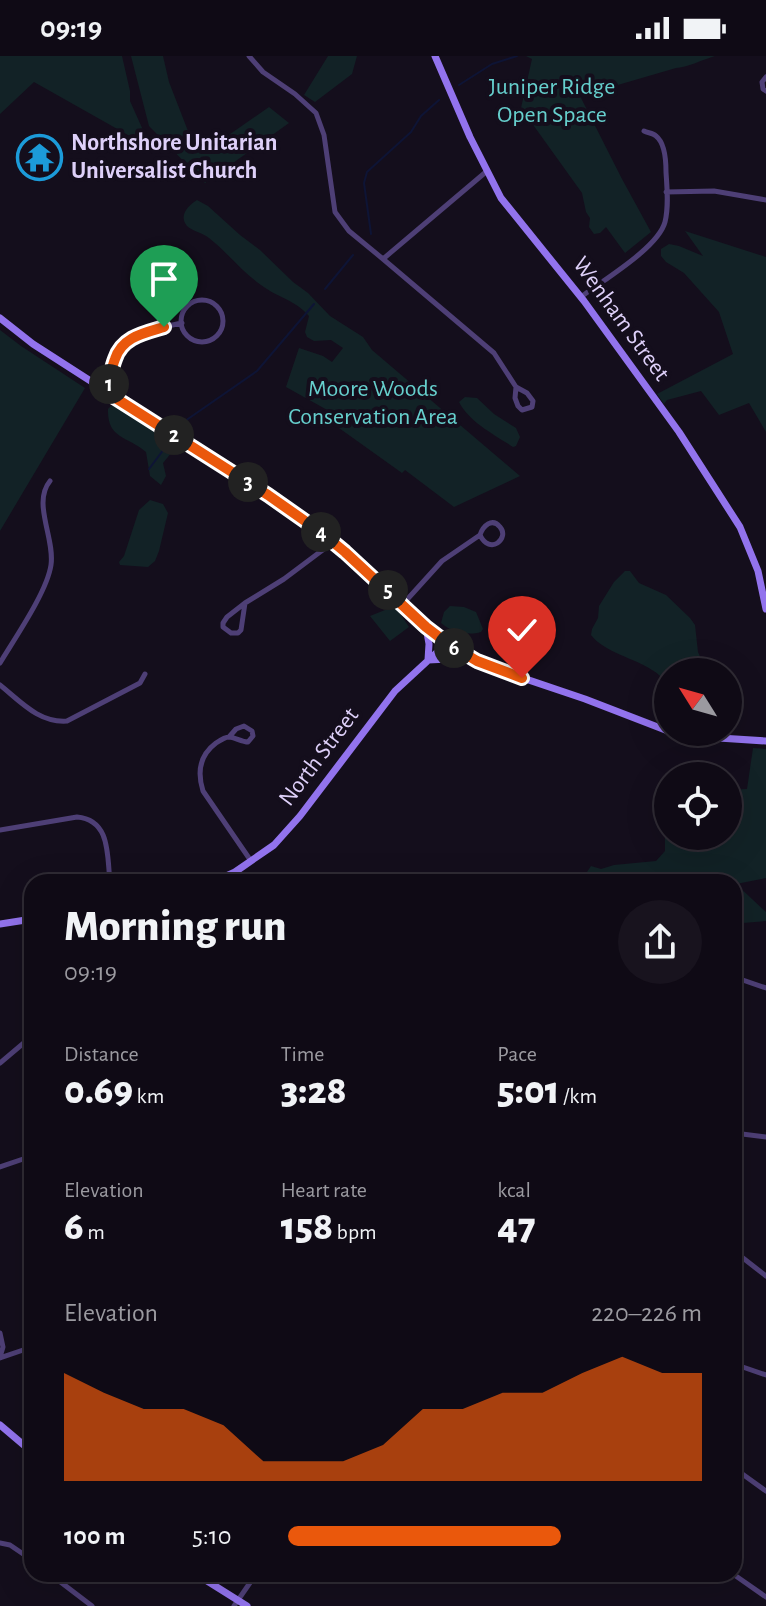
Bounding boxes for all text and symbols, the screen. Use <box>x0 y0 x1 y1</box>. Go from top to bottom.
text: 09:19 <box>40 13 102 43</box>
park label: Juniper Ridge Open Space <box>489 75 615 127</box>
place label: Northshore Unitarian Universalist Church <box>71 131 277 183</box>
temple icon: Northshore Unitarian Universalist Church <box>16 133 64 181</box>
pin <box>130 245 198 327</box>
street label: Wenham Street <box>568 253 674 386</box>
icon: arrive <box>142 257 186 301</box>
pin: 1 <box>89 364 129 404</box>
text: 1 <box>105 373 113 395</box>
park label: Moore Woods Conservation Area <box>288 377 458 429</box>
pin: 2 <box>154 415 194 455</box>
text: 2 <box>169 424 179 446</box>
pin: 3 <box>228 462 268 502</box>
text: 3 <box>243 471 253 493</box>
pin: 4 <box>301 512 341 552</box>
text: 4 <box>315 521 327 543</box>
pin: 5 <box>368 570 408 610</box>
text: 5 <box>383 579 393 601</box>
pin <box>488 596 556 678</box>
icon: check <box>500 608 544 652</box>
pin: 6 <box>434 628 474 668</box>
text: 6 <box>449 637 459 659</box>
north arrow <box>654 658 742 746</box>
map controls <box>654 658 742 850</box>
street label: North Street <box>275 703 364 810</box>
button: locate <box>654 762 742 850</box>
button: share <box>618 900 702 984</box>
text: Morning run <box>64 905 287 949</box>
text: 09:19 <box>64 959 117 985</box>
text: Distance <box>64 1043 139 1065</box>
text: Time <box>281 1043 325 1065</box>
text: Pace <box>497 1043 537 1065</box>
text: 0.69 <box>64 1071 133 1111</box>
text: 3:28 <box>281 1071 347 1111</box>
text: 5:01 <box>497 1071 559 1111</box>
text: km <box>133 1085 164 1107</box>
text: /km <box>559 1085 597 1107</box>
text: Elevation <box>64 1179 144 1201</box>
text: Heart rate <box>281 1179 367 1201</box>
text: kcal <box>497 1179 531 1201</box>
text: 6 <box>64 1207 84 1247</box>
text: 158 <box>281 1207 333 1247</box>
text: 47 <box>497 1207 536 1247</box>
text: m <box>84 1221 105 1243</box>
text: bpm <box>333 1221 377 1243</box>
text: Elevation <box>64 1300 158 1326</box>
text: 220–226 m <box>591 1300 702 1326</box>
text: 100 m <box>64 1523 125 1549</box>
text: 5:10 <box>192 1523 232 1549</box>

